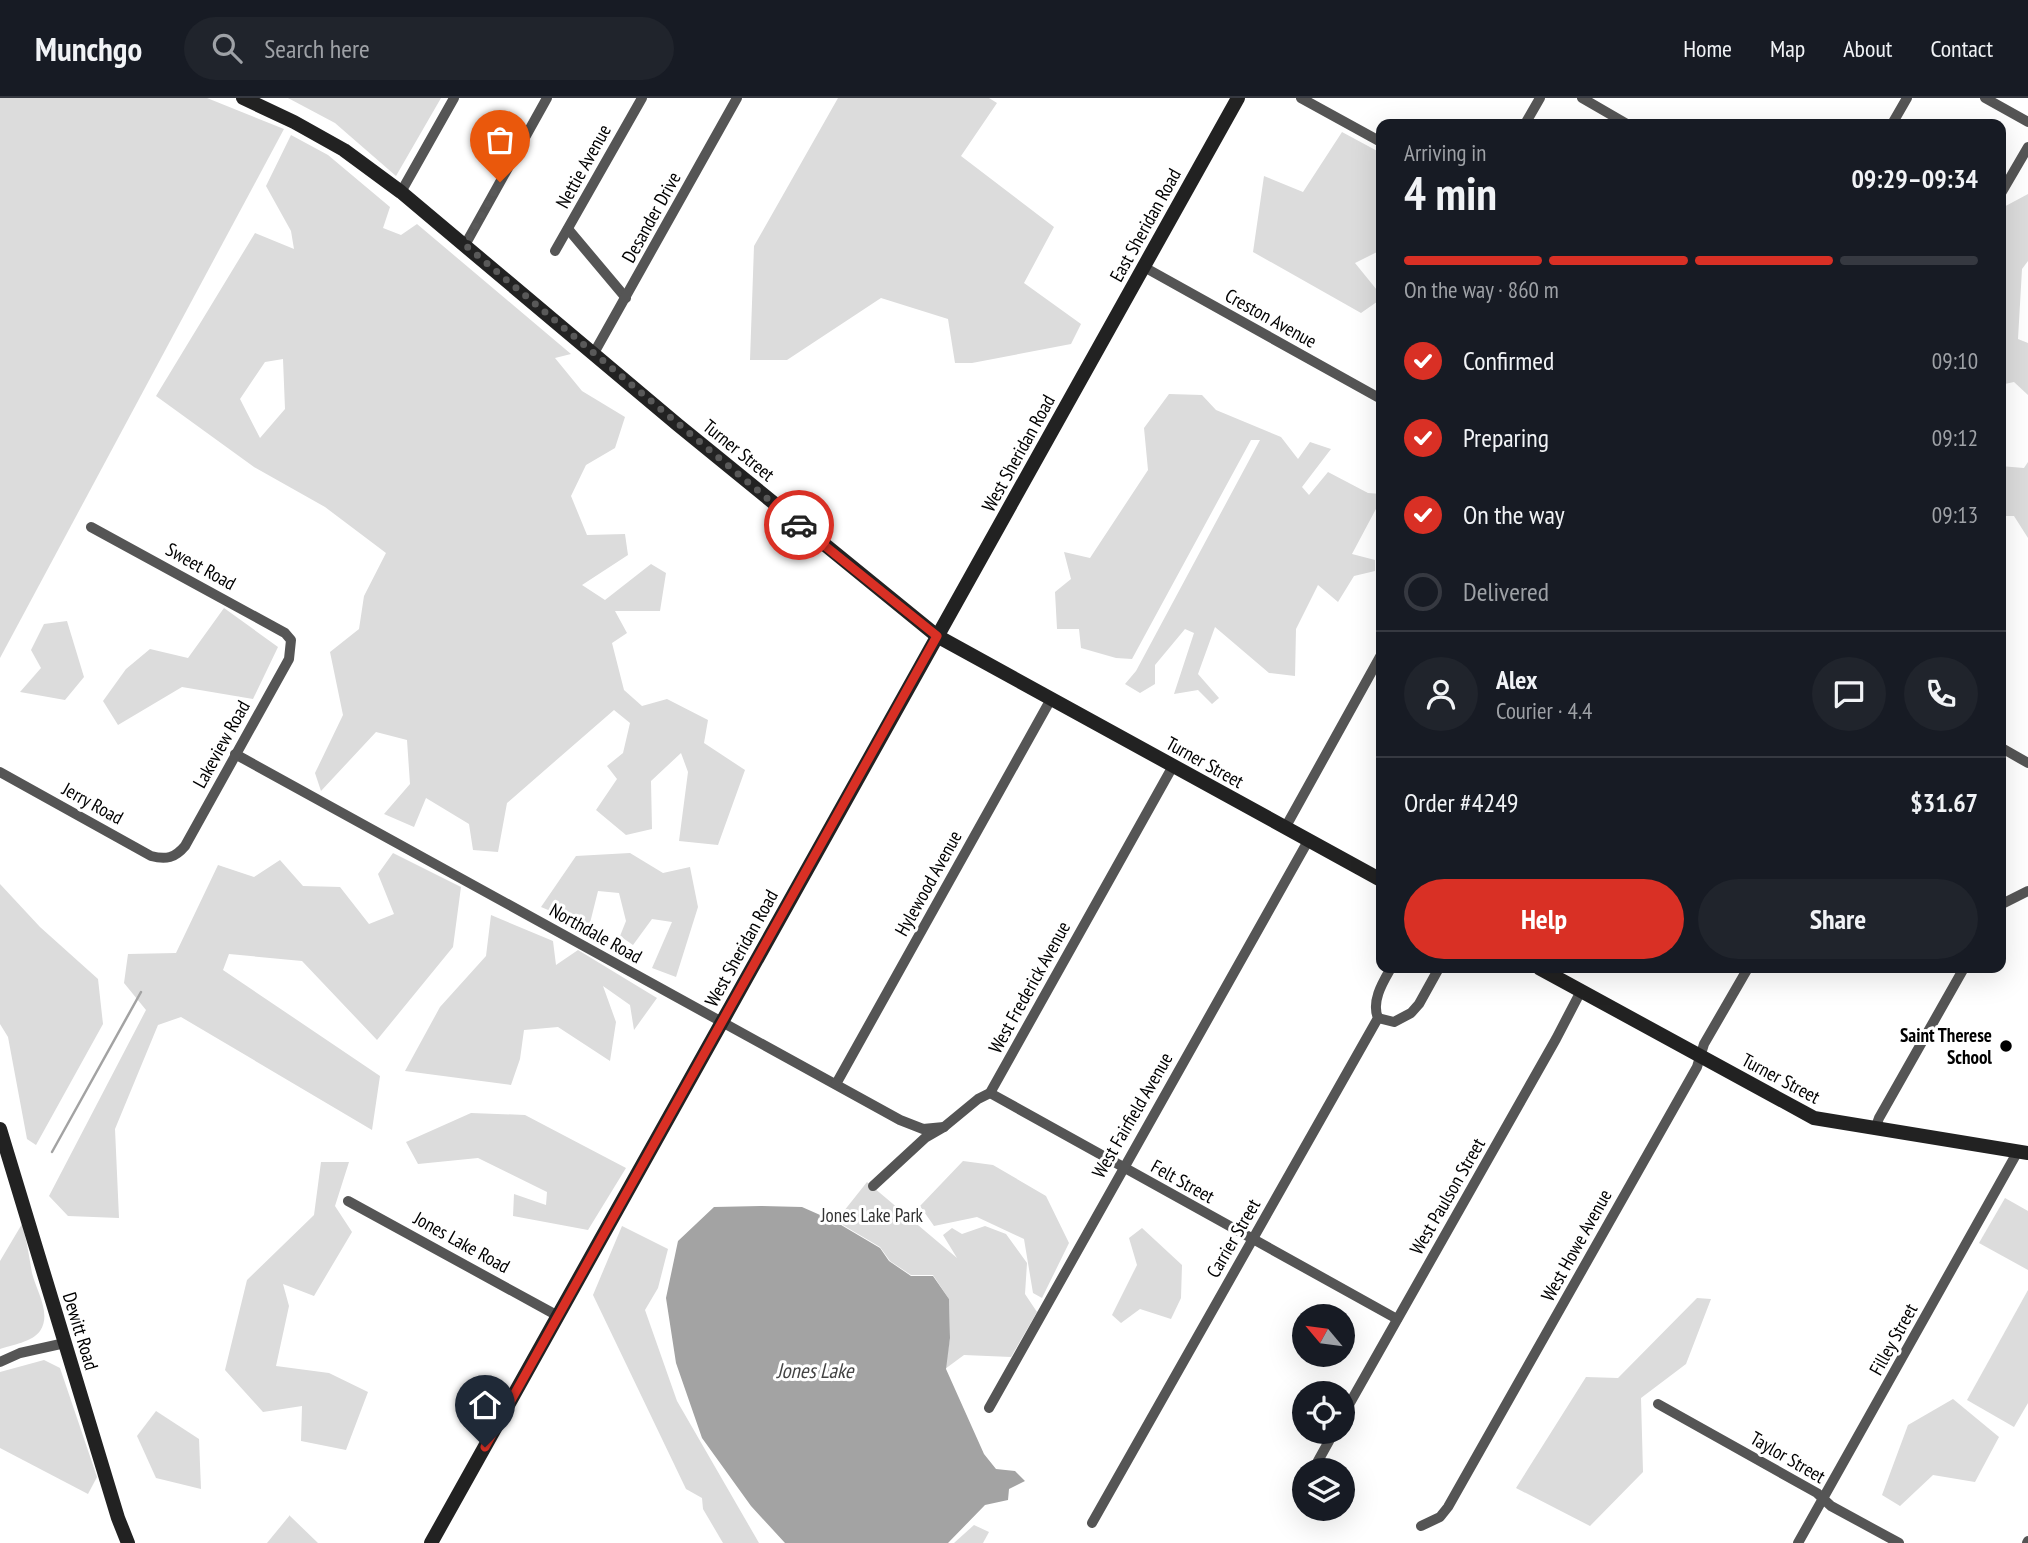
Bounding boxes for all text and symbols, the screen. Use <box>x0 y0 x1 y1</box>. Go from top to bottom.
search box <box>184 17 674 80</box>
text: Munchgo <box>35 27 142 70</box>
icon: search <box>208 29 246 67</box>
text: Search here <box>264 32 370 65</box>
text: Home <box>1683 33 1732 64</box>
text: Map <box>1770 33 1805 64</box>
text: About <box>1843 33 1892 64</box>
text: Contact <box>1930 33 1993 64</box>
pin <box>470 110 530 182</box>
street label: Nettie Avenue <box>550 120 616 212</box>
icon: bag <box>481 121 519 159</box>
text: Arriving in <box>1404 138 1486 167</box>
text: 09:29–09:34 <box>1851 162 1978 195</box>
text: 4 min <box>1404 163 1497 223</box>
street label: East Sheridan Road <box>1104 164 1186 286</box>
street label: Desander Drive <box>616 167 686 267</box>
text: On the way · 860 m <box>1404 275 1559 304</box>
street label: Creston Avenue <box>1221 283 1321 353</box>
icon: check <box>1404 342 1442 380</box>
text: Confirmed <box>1463 344 1554 377</box>
text: 09:10 <box>1932 346 1978 375</box>
street label: West Sheridan Road <box>976 390 1060 516</box>
street label: Turner Street <box>698 414 780 487</box>
icon: check <box>1404 419 1442 457</box>
text: Preparing <box>1463 421 1549 454</box>
text: 09:12 <box>1932 423 1978 452</box>
courier <box>764 490 834 560</box>
icon: check <box>1404 496 1442 534</box>
text: On the way <box>1463 498 1565 531</box>
text: 09:13 <box>1932 500 1978 529</box>
icon: car <box>780 506 818 544</box>
street label: Sweet Road <box>162 537 240 595</box>
text: Delivered <box>1463 575 1549 608</box>
button: person <box>1404 657 1478 731</box>
button: chat <box>1812 657 1886 731</box>
button: phone <box>1904 657 1978 731</box>
text: Alex <box>1496 663 1537 696</box>
street label: Lakeview Road <box>187 696 255 792</box>
text: Courier · 4.4 <box>1496 696 1592 725</box>
street label: Turner Street <box>1162 731 1249 793</box>
street label: Jerry Road <box>57 776 128 829</box>
text: Order #4249 <box>1404 786 1519 819</box>
text: $31.67 <box>1910 786 1978 819</box>
street label: Hylewood Avenue <box>889 826 967 940</box>
button: Help <box>1404 879 1684 959</box>
button: Share <box>1698 879 1978 959</box>
street label: West Sheridan Road <box>699 885 783 1011</box>
street label: Northdale Road <box>545 898 647 968</box>
street label: West Frederick Avenue <box>983 917 1075 1057</box>
place label: Saint Therese School <box>1900 1023 1992 1069</box>
marker: Saint Therese School <box>1998 1038 2014 1054</box>
street label: Turner Street <box>1738 1047 1825 1109</box>
street label: West Fairfield Avenue <box>1086 1048 1178 1182</box>
street label: West Paulson Street <box>1404 1133 1490 1258</box>
street label: Felt Street <box>1147 1154 1220 1209</box>
street label: West Howe Avenue <box>1535 1185 1617 1305</box>
street label: Carrier Street <box>1201 1194 1266 1282</box>
park label: Jones Lake Park <box>820 1203 924 1227</box>
street label: Jones Lake Road <box>409 1205 514 1278</box>
street label: Dewitt Road <box>58 1289 104 1373</box>
street label: Filley Street <box>1864 1298 1923 1379</box>
north arrow <box>1292 1304 1354 1367</box>
map controls <box>1292 1304 1355 1521</box>
water label: Jones Lake <box>775 1357 855 1384</box>
pin <box>455 1375 515 1447</box>
button: locate <box>1292 1381 1355 1444</box>
icon: home <box>466 1386 504 1424</box>
street label: Taylor Street <box>1746 1426 1831 1488</box>
button: layers <box>1292 1458 1355 1521</box>

